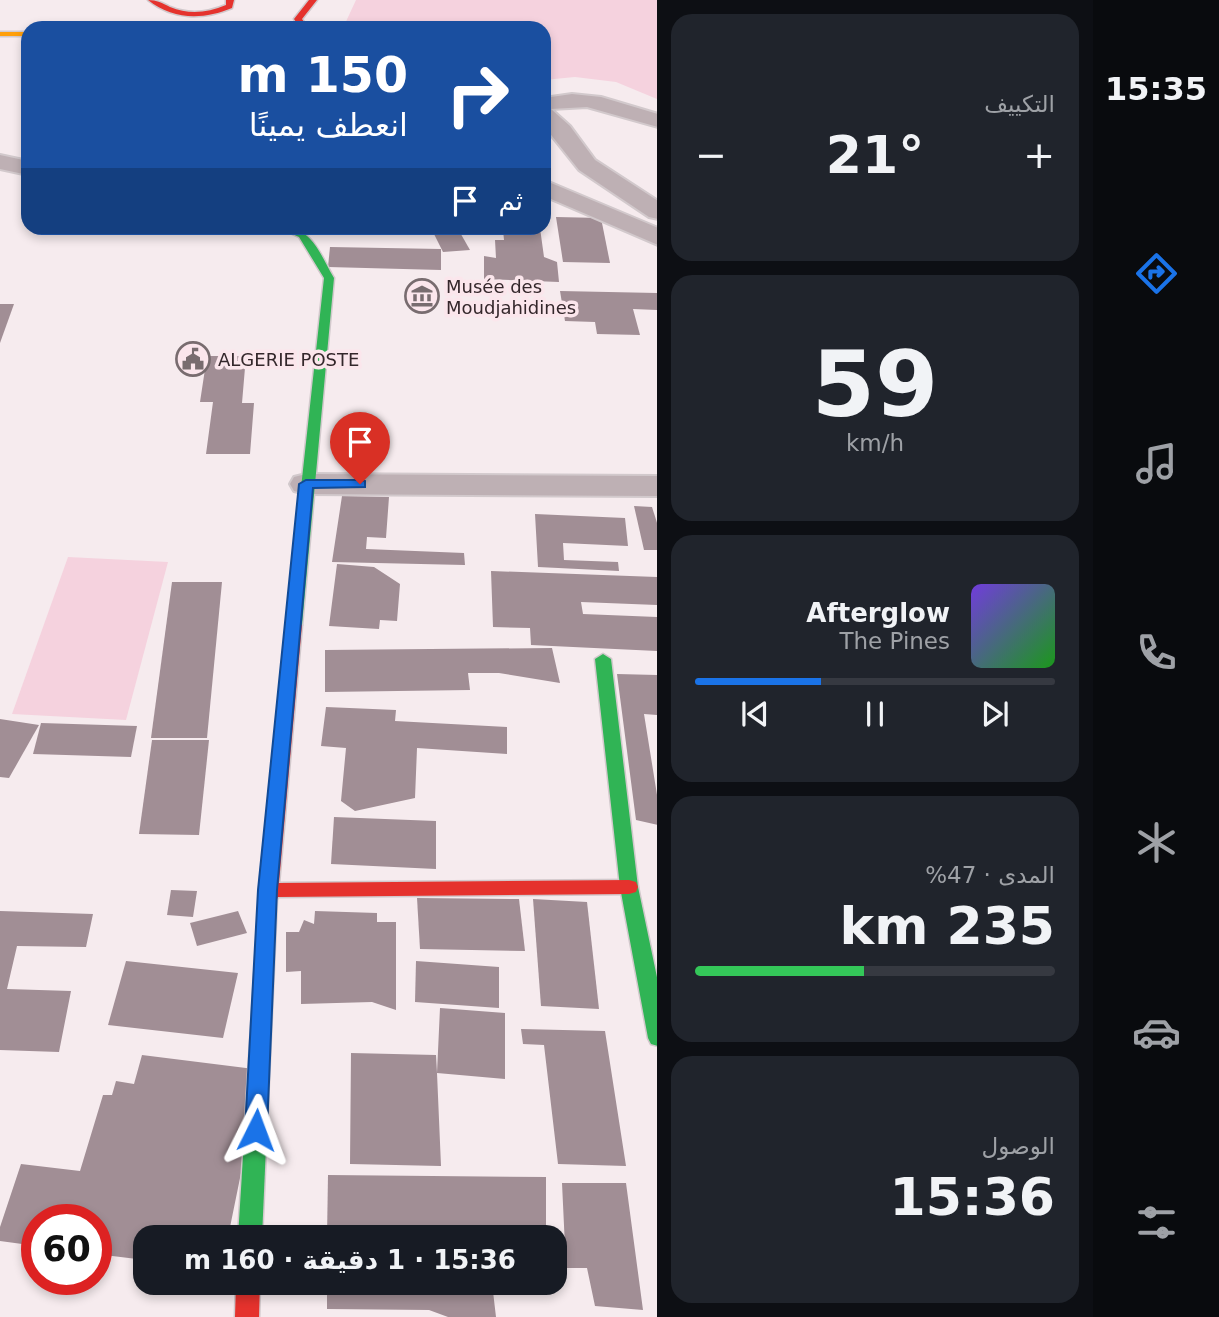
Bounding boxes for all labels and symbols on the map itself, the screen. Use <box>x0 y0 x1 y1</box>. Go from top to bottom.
place label: Musée des Moudjahidines <box>446 276 576 318</box>
museum icon: Musée des Moudjahidines <box>403 277 441 315</box>
public building icon: ALGERIE POSTE <box>174 340 212 378</box>
place label: ALGERIE POSTE <box>218 349 359 370</box>
pin <box>330 412 390 484</box>
position arrow <box>219 1093 293 1167</box>
speed limit sign: 60 <box>21 1204 112 1295</box>

